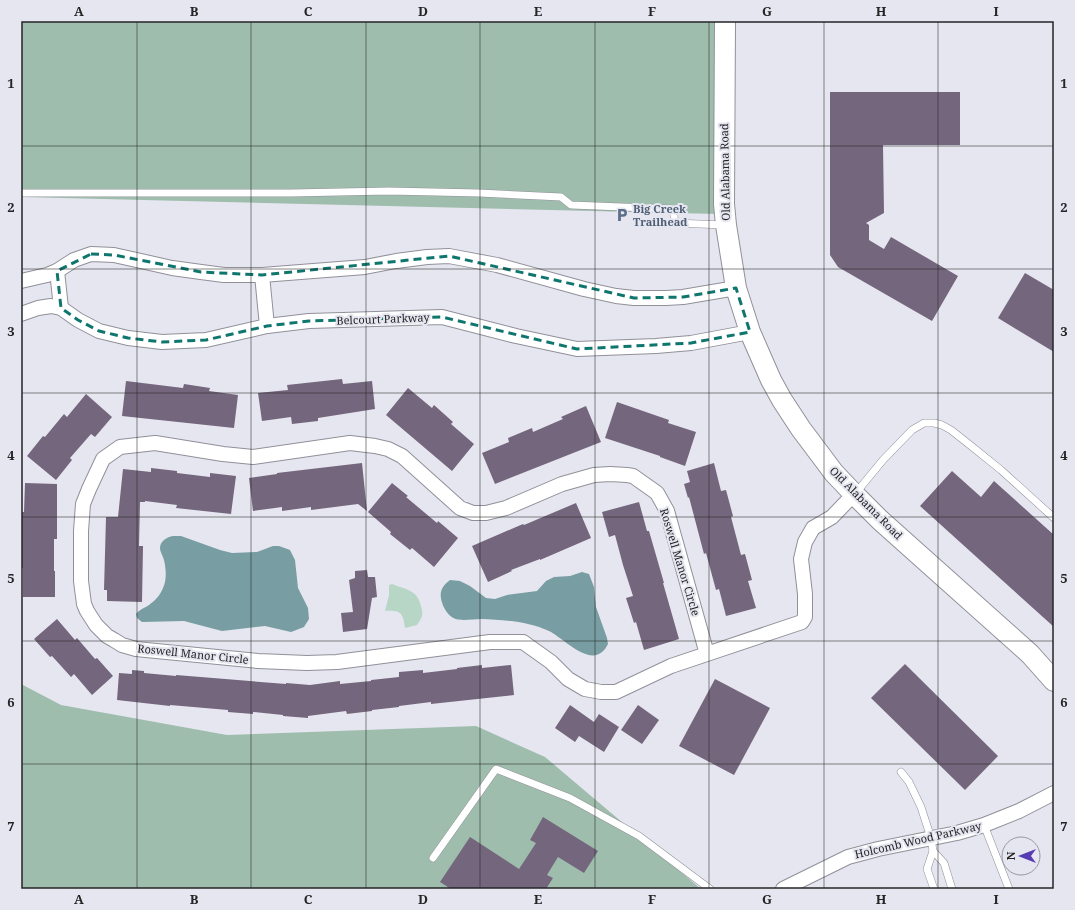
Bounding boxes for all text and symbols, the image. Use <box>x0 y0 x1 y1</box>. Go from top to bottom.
text: A <box>74 2 84 20</box>
text: B <box>190 2 199 20</box>
text: C <box>304 2 313 20</box>
text: D <box>418 2 428 20</box>
text: E <box>534 2 543 20</box>
text: F <box>648 2 656 20</box>
text: G <box>762 2 772 20</box>
text: H <box>876 2 887 20</box>
text: I <box>993 2 999 20</box>
text: 1 <box>7 74 15 92</box>
text: 1 <box>1060 74 1068 92</box>
street label: Old Alabama Road <box>716 123 733 221</box>
text: 2 <box>7 198 15 216</box>
text: 2 <box>1060 198 1068 216</box>
place label: Big Creek Trailhead <box>633 201 687 229</box>
parking icon: Big Creek Trailhead <box>614 207 630 223</box>
street label: Belcourt Parkway <box>336 309 431 328</box>
text: 3 <box>7 322 15 340</box>
text: 3 <box>1060 322 1068 340</box>
text: 4 <box>7 446 15 464</box>
text: 4 <box>1060 446 1068 464</box>
street label: Old Alabama Road <box>827 463 906 543</box>
street label: Roswell Manor Circle <box>657 506 704 618</box>
text: 5 <box>7 569 15 587</box>
text: 5 <box>1060 569 1068 587</box>
street label: Roswell Manor Circle <box>137 640 250 667</box>
text: 6 <box>7 693 15 711</box>
text: 6 <box>1060 693 1068 711</box>
text: 7 <box>7 817 15 835</box>
street label: Holcomb Wood Parkway <box>853 817 983 861</box>
text: 7 <box>1060 817 1068 835</box>
north arrow <box>1001 836 1041 876</box>
text: N <box>1003 851 1018 860</box>
text: A <box>74 890 84 908</box>
text: B <box>190 890 199 908</box>
text: C <box>304 890 313 908</box>
text: D <box>418 890 428 908</box>
text: E <box>534 890 543 908</box>
text: F <box>648 890 656 908</box>
text: G <box>762 890 772 908</box>
text: H <box>876 890 887 908</box>
text: I <box>993 890 999 908</box>

